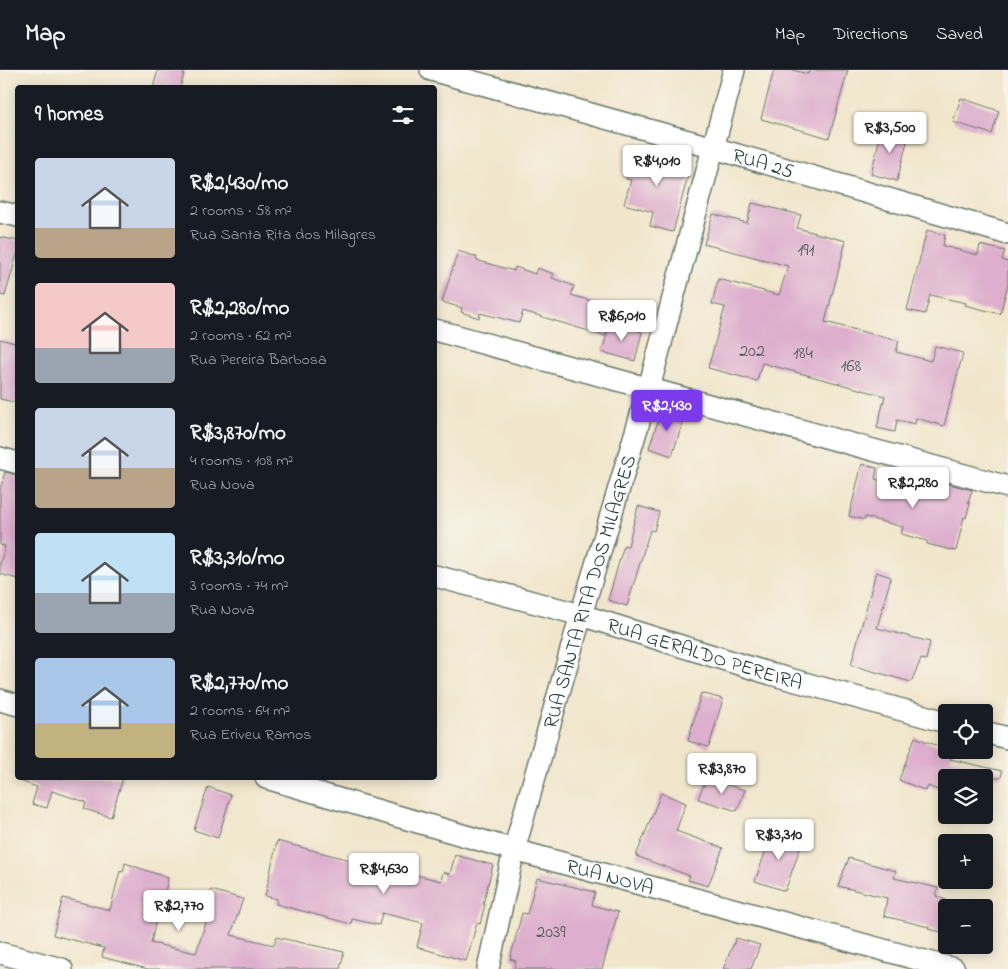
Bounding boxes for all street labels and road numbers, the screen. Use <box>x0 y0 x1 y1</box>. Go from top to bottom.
street label: RUA 25 <box>729 142 797 188</box>
street label: RUA SANTA RITA DOS MILAGRES <box>537 452 645 732</box>
street label: RUA GERALDO PEREIRA <box>603 612 806 699</box>
street label: RUA NOVA <box>563 853 657 904</box>

